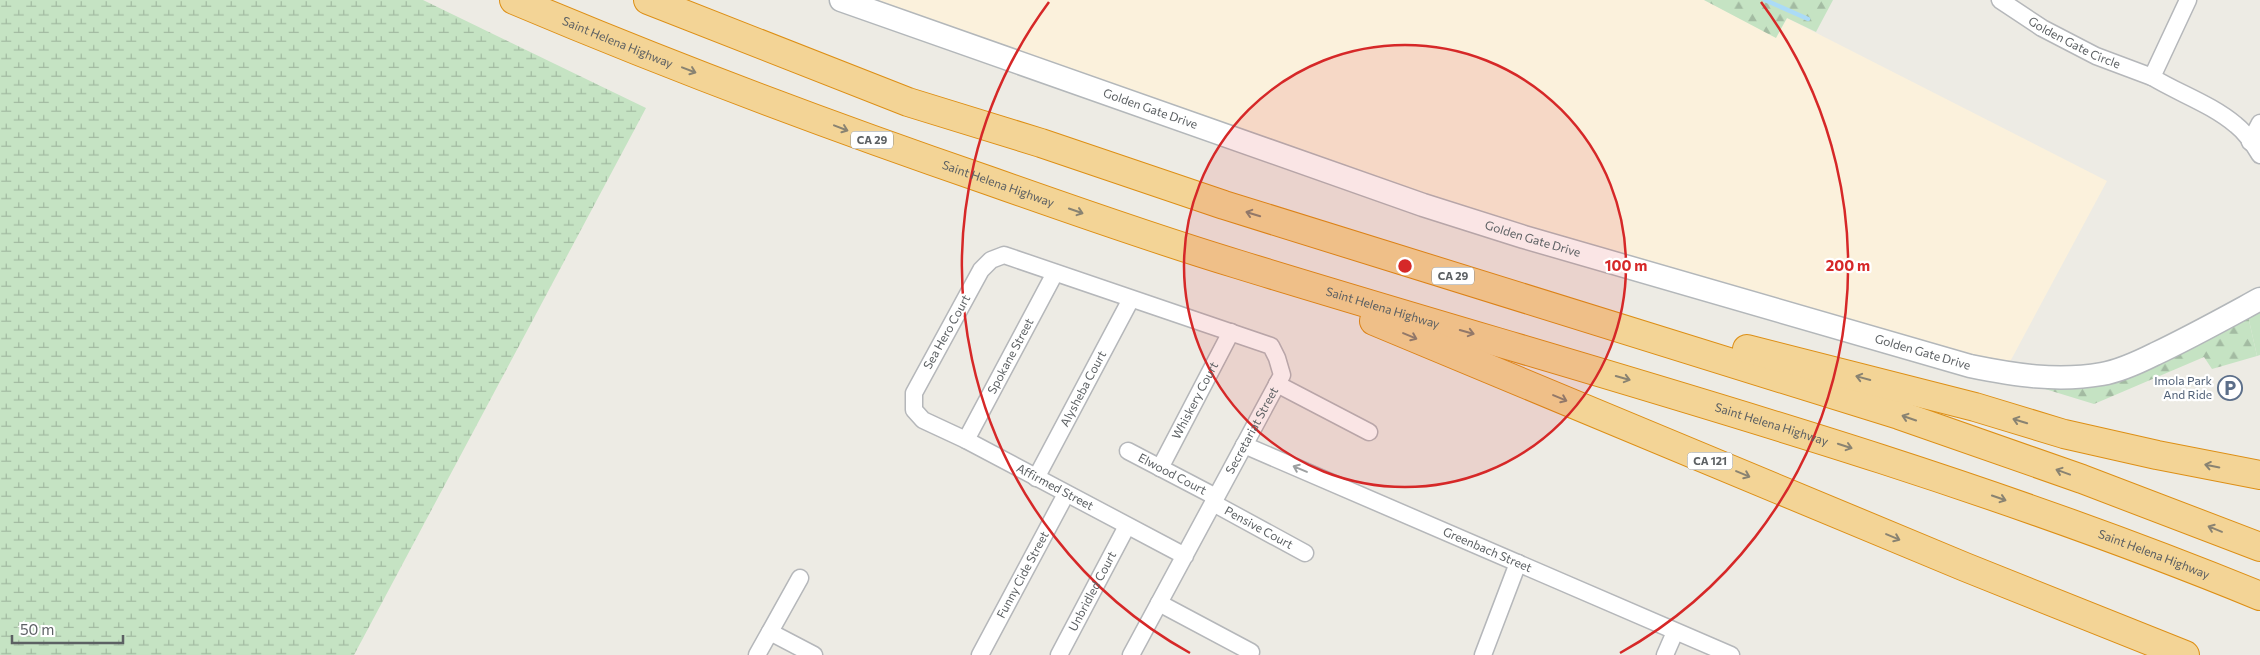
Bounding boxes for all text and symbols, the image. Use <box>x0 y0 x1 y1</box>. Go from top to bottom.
street label: Saint Helena Highway <box>561 13 675 70</box>
street label: Golden Gate Circle <box>2026 13 2123 71</box>
one-way arrow <box>681 66 696 75</box>
street label: Golden Gate Drive <box>1102 85 1200 131</box>
one-way arrow <box>832 124 848 133</box>
road number: CA 29 <box>851 132 893 148</box>
street label: Saint Helena Highway <box>941 157 1056 209</box>
one-way arrow <box>1068 207 1084 216</box>
one-way arrow <box>1245 209 1261 219</box>
street label: Golden Gate Drive <box>1484 217 1582 259</box>
text: 100 m <box>1605 256 1647 274</box>
text: 200 m <box>1826 256 1870 274</box>
centre of rings <box>1396 257 1414 275</box>
road number: CA 29 <box>1432 268 1474 284</box>
street label: Saint Helena Highway <box>1324 283 1441 331</box>
street label: Sea Hero Court <box>920 292 972 371</box>
street label: Spokane Street <box>984 315 1036 396</box>
one-way arrow <box>1459 328 1475 338</box>
street label: Golden Gate Drive <box>1873 331 1972 372</box>
one-way arrow <box>1402 332 1417 341</box>
street label: Alysheba Court <box>1057 348 1108 429</box>
street label: Whiskery Court <box>1168 359 1220 441</box>
one-way arrow <box>1856 373 1872 382</box>
place label: Imola Park And Ride <box>2154 373 2212 401</box>
one-way arrow <box>1615 374 1631 384</box>
parking icon: Imola Park And Ride <box>2217 375 2243 401</box>
street label: Secretariat Street <box>1222 384 1280 476</box>
one-way arrow <box>1552 394 1567 404</box>
street label: Saint Helena Highway <box>1713 399 1830 448</box>
one-way arrow <box>1901 413 1917 423</box>
one-way arrow <box>2012 415 2028 425</box>
one-way arrow <box>1837 442 1853 452</box>
street label: Elwood Court <box>1136 450 1209 497</box>
road number: CA 121 <box>1688 452 1732 470</box>
street label: Affirmed Street <box>1015 460 1096 512</box>
one-way arrow <box>2205 460 2221 470</box>
one-way arrow <box>1293 464 1308 474</box>
one-way arrow <box>2055 467 2071 476</box>
one-way arrow <box>1735 470 1750 480</box>
one-way arrow <box>1991 494 2007 503</box>
street label: Pensive Court <box>1223 503 1296 551</box>
street label: Greenbach Street <box>1441 524 1534 574</box>
one-way arrow <box>2208 524 2223 533</box>
street label: Saint Helena Highway <box>2097 526 2212 581</box>
street label: Funny Cide Street <box>993 528 1051 620</box>
one-way arrow <box>1885 532 1900 542</box>
street label: Unbridled Court <box>1065 549 1118 633</box>
scale bar <box>12 612 124 644</box>
text: 50 m <box>20 620 54 638</box>

